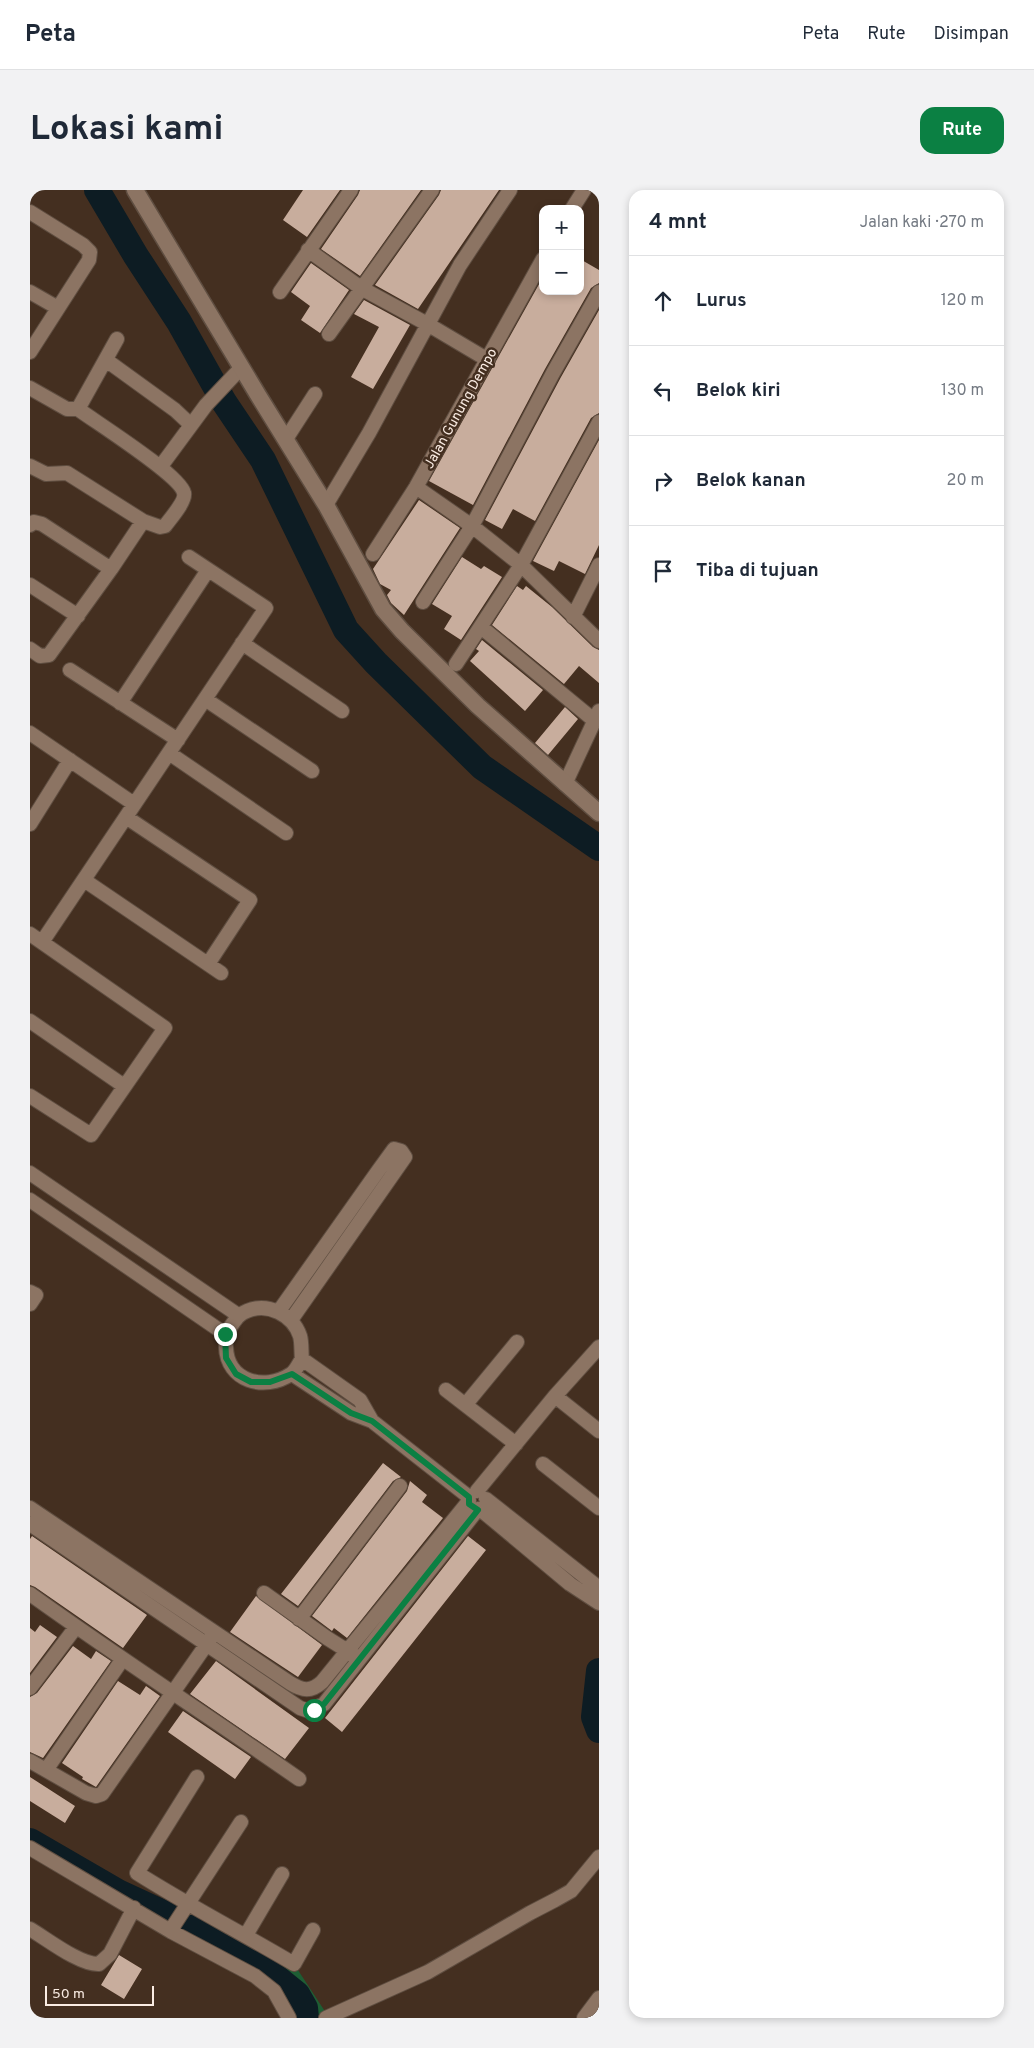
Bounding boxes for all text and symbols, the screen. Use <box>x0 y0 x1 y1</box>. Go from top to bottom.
text: Peta <box>25 20 76 50</box>
text: Peta <box>802 23 839 46</box>
text: Rute <box>867 23 905 46</box>
text: Disimpan <box>933 23 1009 46</box>
button: Rute <box>920 107 1004 154</box>
text: Lokasi kami <box>30 108 223 152</box>
map controls <box>539 205 584 295</box>
button: + <box>539 205 584 250</box>
text: 4 mnt <box>649 209 707 236</box>
text: Jalan kaki · 270 m <box>860 213 984 233</box>
button: − <box>539 250 584 295</box>
icon: ahead <box>649 287 677 315</box>
text: Lurus <box>696 289 747 313</box>
text: 120 m <box>941 291 984 311</box>
street label: Jalan Gunung Dempo <box>421 345 502 472</box>
icon: left <box>649 377 677 405</box>
text: Belok kiri <box>696 379 781 403</box>
text: 130 m <box>941 381 984 401</box>
icon: right <box>649 467 677 495</box>
text: Belok kanan <box>696 469 806 493</box>
text: 20 m <box>947 471 984 491</box>
icon: arrive <box>649 557 677 585</box>
text: Tiba di tujuan <box>696 559 819 583</box>
route end <box>214 1323 237 1346</box>
route start <box>303 1699 326 1722</box>
scale bar <box>45 1983 154 2006</box>
text: 50 m <box>52 1986 85 2003</box>

